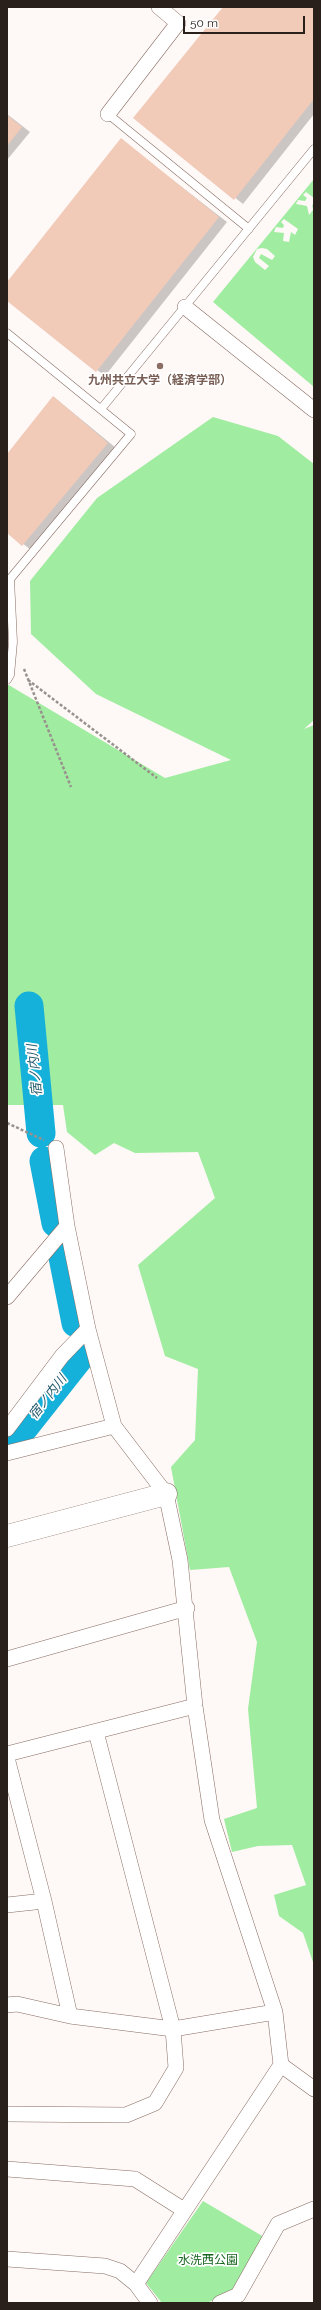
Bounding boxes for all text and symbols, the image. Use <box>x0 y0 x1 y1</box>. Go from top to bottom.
scale bar <box>185 8 307 34</box>
text: 50 m <box>190 16 218 30</box>
marker: 九州共立大学（経済学部） <box>155 361 165 371</box>
place label: 九州共立大学（経済学部） <box>88 373 232 387</box>
water label: 宿ノ内川 <box>25 1043 45 1097</box>
water label: 宿ノ内川 <box>26 1372 70 1422</box>
park label: 水洗西公園 <box>178 2253 238 2267</box>

